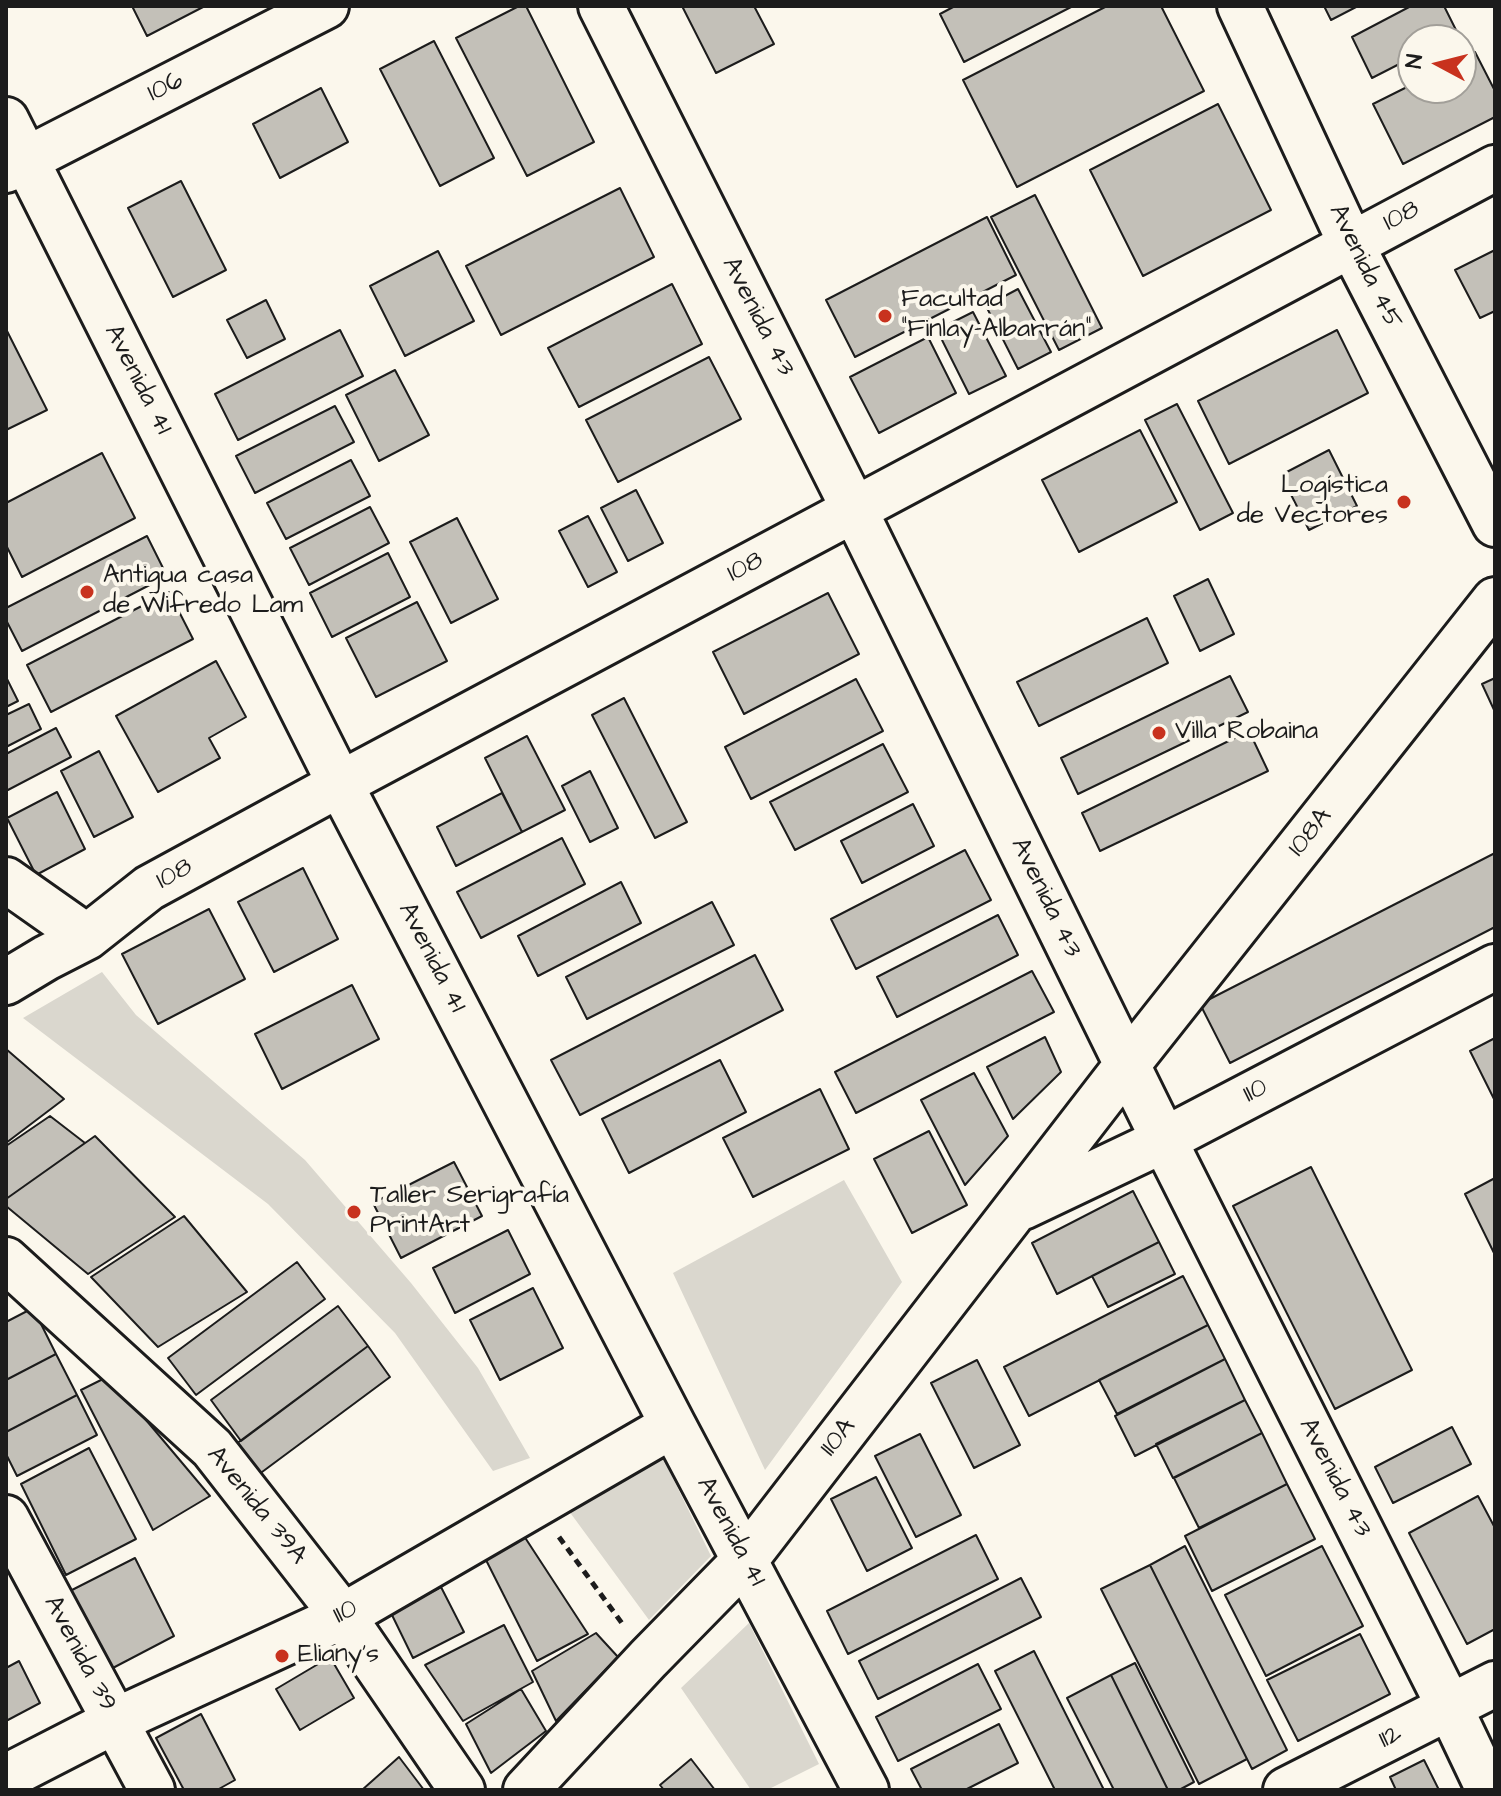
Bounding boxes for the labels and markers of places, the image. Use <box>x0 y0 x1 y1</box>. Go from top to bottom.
place label: Facultad "Finlay-Albarrán" <box>901 285 1091 346</box>
marker: Facultad "Finlay-Albarrán" <box>876 307 894 325</box>
place label: Logística de Vectores <box>1237 471 1388 532</box>
marker: Logística de Vectores <box>1395 493 1413 511</box>
place label: Antigua casa de Wifredo Lam <box>103 561 303 622</box>
marker: Antigua casa de Wifredo Lam <box>78 583 96 601</box>
place label: Villa Robaina <box>1175 717 1318 749</box>
marker: Villa Robaina <box>1150 724 1168 742</box>
place label: Taller Serigrafía PrintArt <box>370 1181 569 1242</box>
marker: Taller Serigrafía PrintArt <box>345 1203 363 1221</box>
place label: Eliany's <box>298 1640 379 1672</box>
marker: Eliany's <box>273 1647 291 1665</box>

